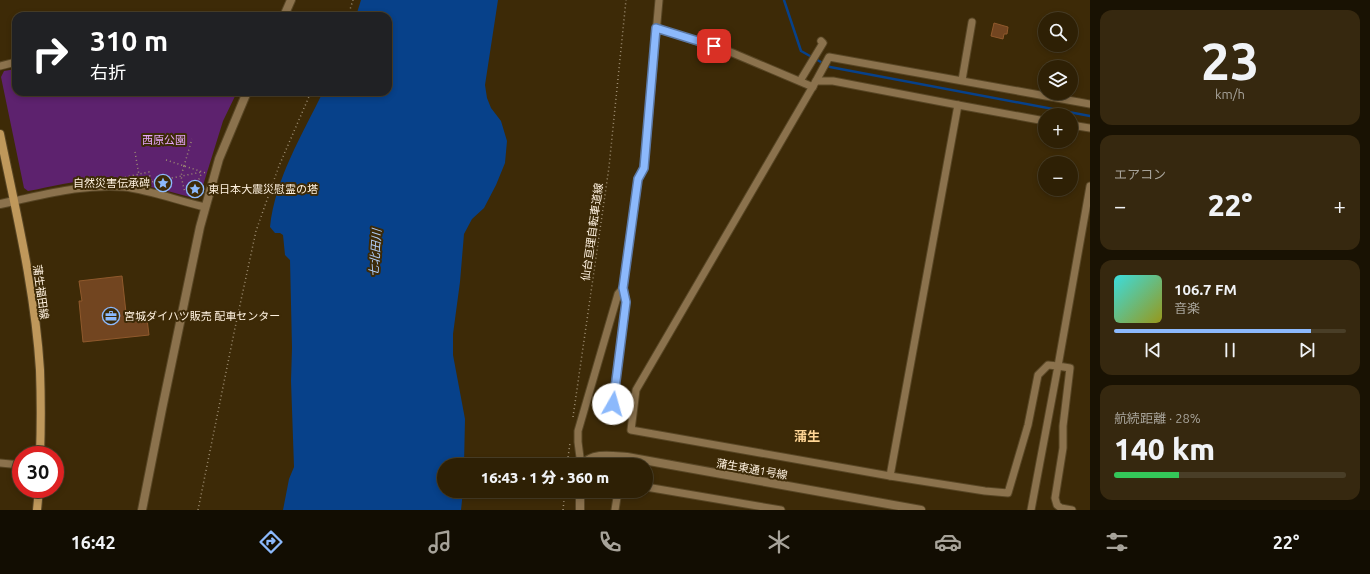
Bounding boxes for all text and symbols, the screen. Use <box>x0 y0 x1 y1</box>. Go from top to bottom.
map controls <box>1038 12 1078 196</box>
button: search <box>1038 12 1078 52</box>
text: 310 m <box>90 25 168 56</box>
icon: right <box>24 28 76 80</box>
pin <box>697 29 731 63</box>
text: 23 <box>1201 32 1259 90</box>
icon: arrive <box>703 35 725 57</box>
button: layers <box>1038 60 1078 100</box>
text: 右折 <box>90 62 126 82</box>
text: km/h <box>1215 87 1245 101</box>
button: + <box>1038 108 1078 148</box>
park label: 西原公園 <box>142 134 186 146</box>
button: − <box>1038 156 1078 196</box>
text: エアコン <box>1114 167 1166 181</box>
place icon: 自然災害伝承碑 <box>153 173 173 193</box>
place label: 自然災害伝承碑 <box>73 177 150 189</box>
place icon: 東日本大震災慰霊の塔 <box>185 179 205 199</box>
street label: 仙台亘理自転車道線 <box>579 182 605 282</box>
place label: 東日本大震災慰霊の塔 <box>208 183 318 195</box>
text: 22° <box>1208 188 1252 222</box>
text: − <box>1114 193 1126 218</box>
text: + <box>1334 193 1346 218</box>
water label: 七北田川 <box>367 227 383 277</box>
street label: 蒲生福田線 <box>31 264 51 320</box>
text: 106.7 FM <box>1174 281 1237 298</box>
text: 音楽 <box>1174 301 1200 315</box>
office icon: 宮城ダイハツ販売 配車センター <box>101 306 121 326</box>
place label: 宮城ダイハツ販売 配車センター <box>124 310 280 322</box>
icon: previous <box>1142 339 1164 361</box>
icon: pause <box>1219 339 1241 361</box>
icon: next <box>1296 339 1318 361</box>
position arrow <box>592 383 634 425</box>
text: 航続距離 · 28% <box>1114 411 1201 425</box>
district label: 蒲生 <box>794 429 820 443</box>
text: 140 km <box>1114 432 1215 466</box>
speed limit sign: 30 <box>12 446 64 498</box>
street label: 蒲生東通1号線 <box>715 457 789 481</box>
text: 16:43 · 1 分 · 360 m <box>481 469 609 486</box>
icon: directions <box>257 528 285 556</box>
icon: music <box>426 528 454 556</box>
icon: phone <box>596 528 624 556</box>
icon: climate <box>765 528 793 556</box>
icon: car <box>934 528 962 556</box>
icon: filters <box>1103 528 1131 556</box>
text: 16:42 <box>71 532 116 552</box>
text: 22° <box>1273 532 1299 552</box>

